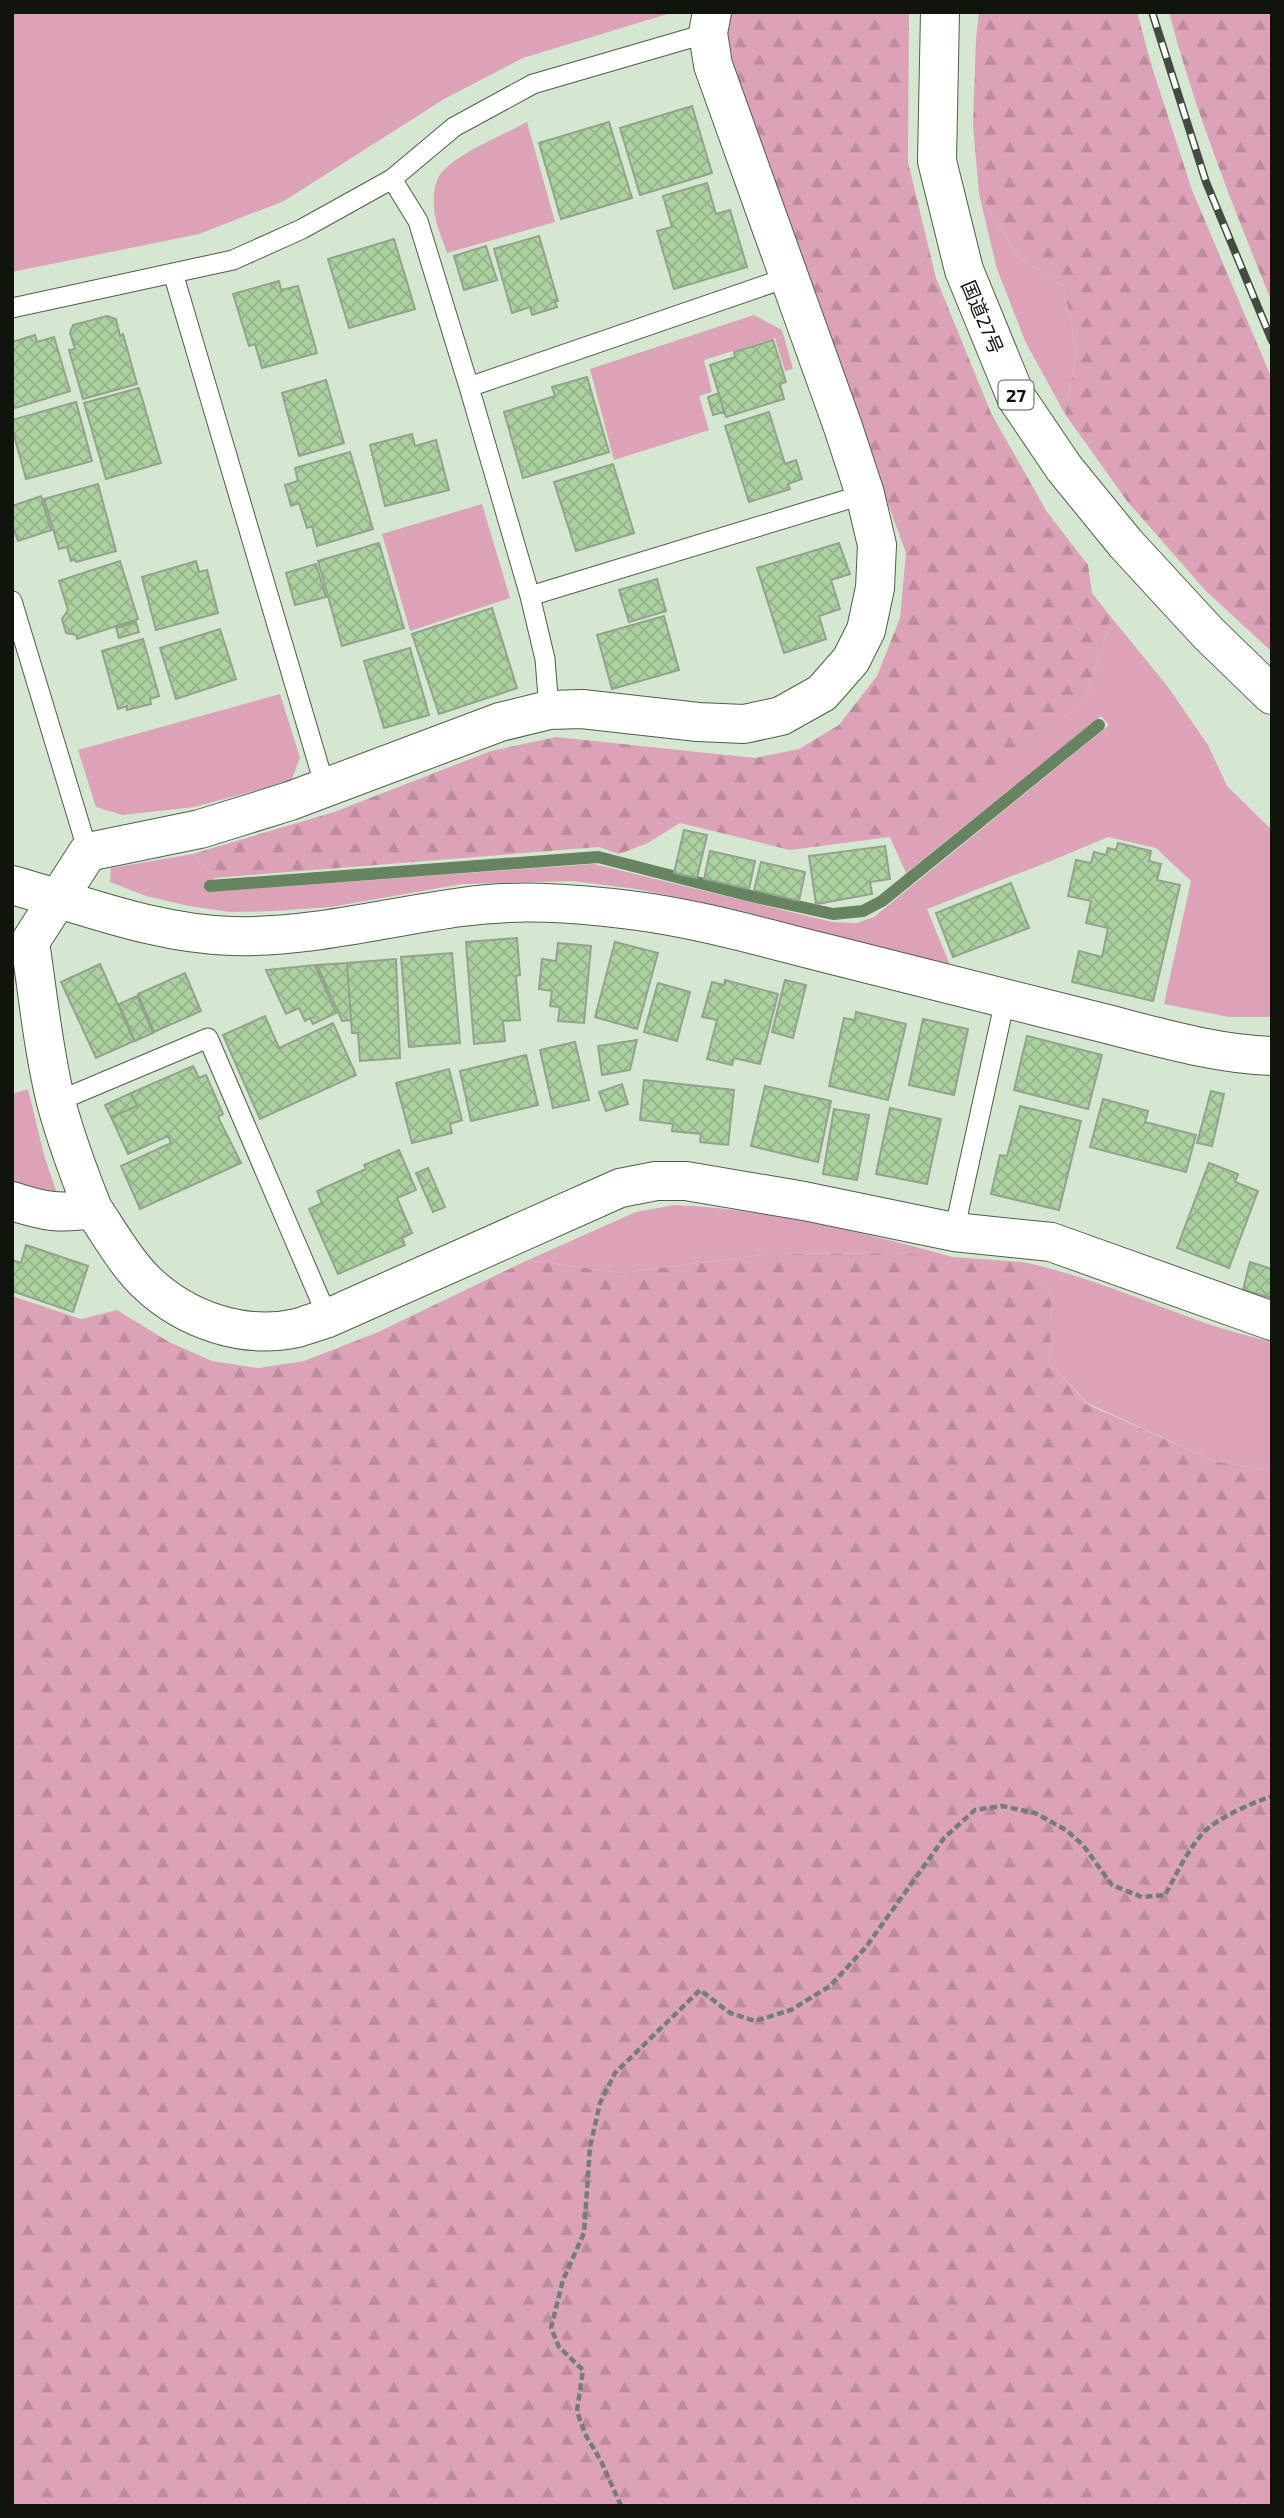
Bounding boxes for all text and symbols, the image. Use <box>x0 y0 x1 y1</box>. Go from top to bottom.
street label: 国道27号 <box>957 277 1009 357</box>
road number: 27 <box>998 380 1034 410</box>

